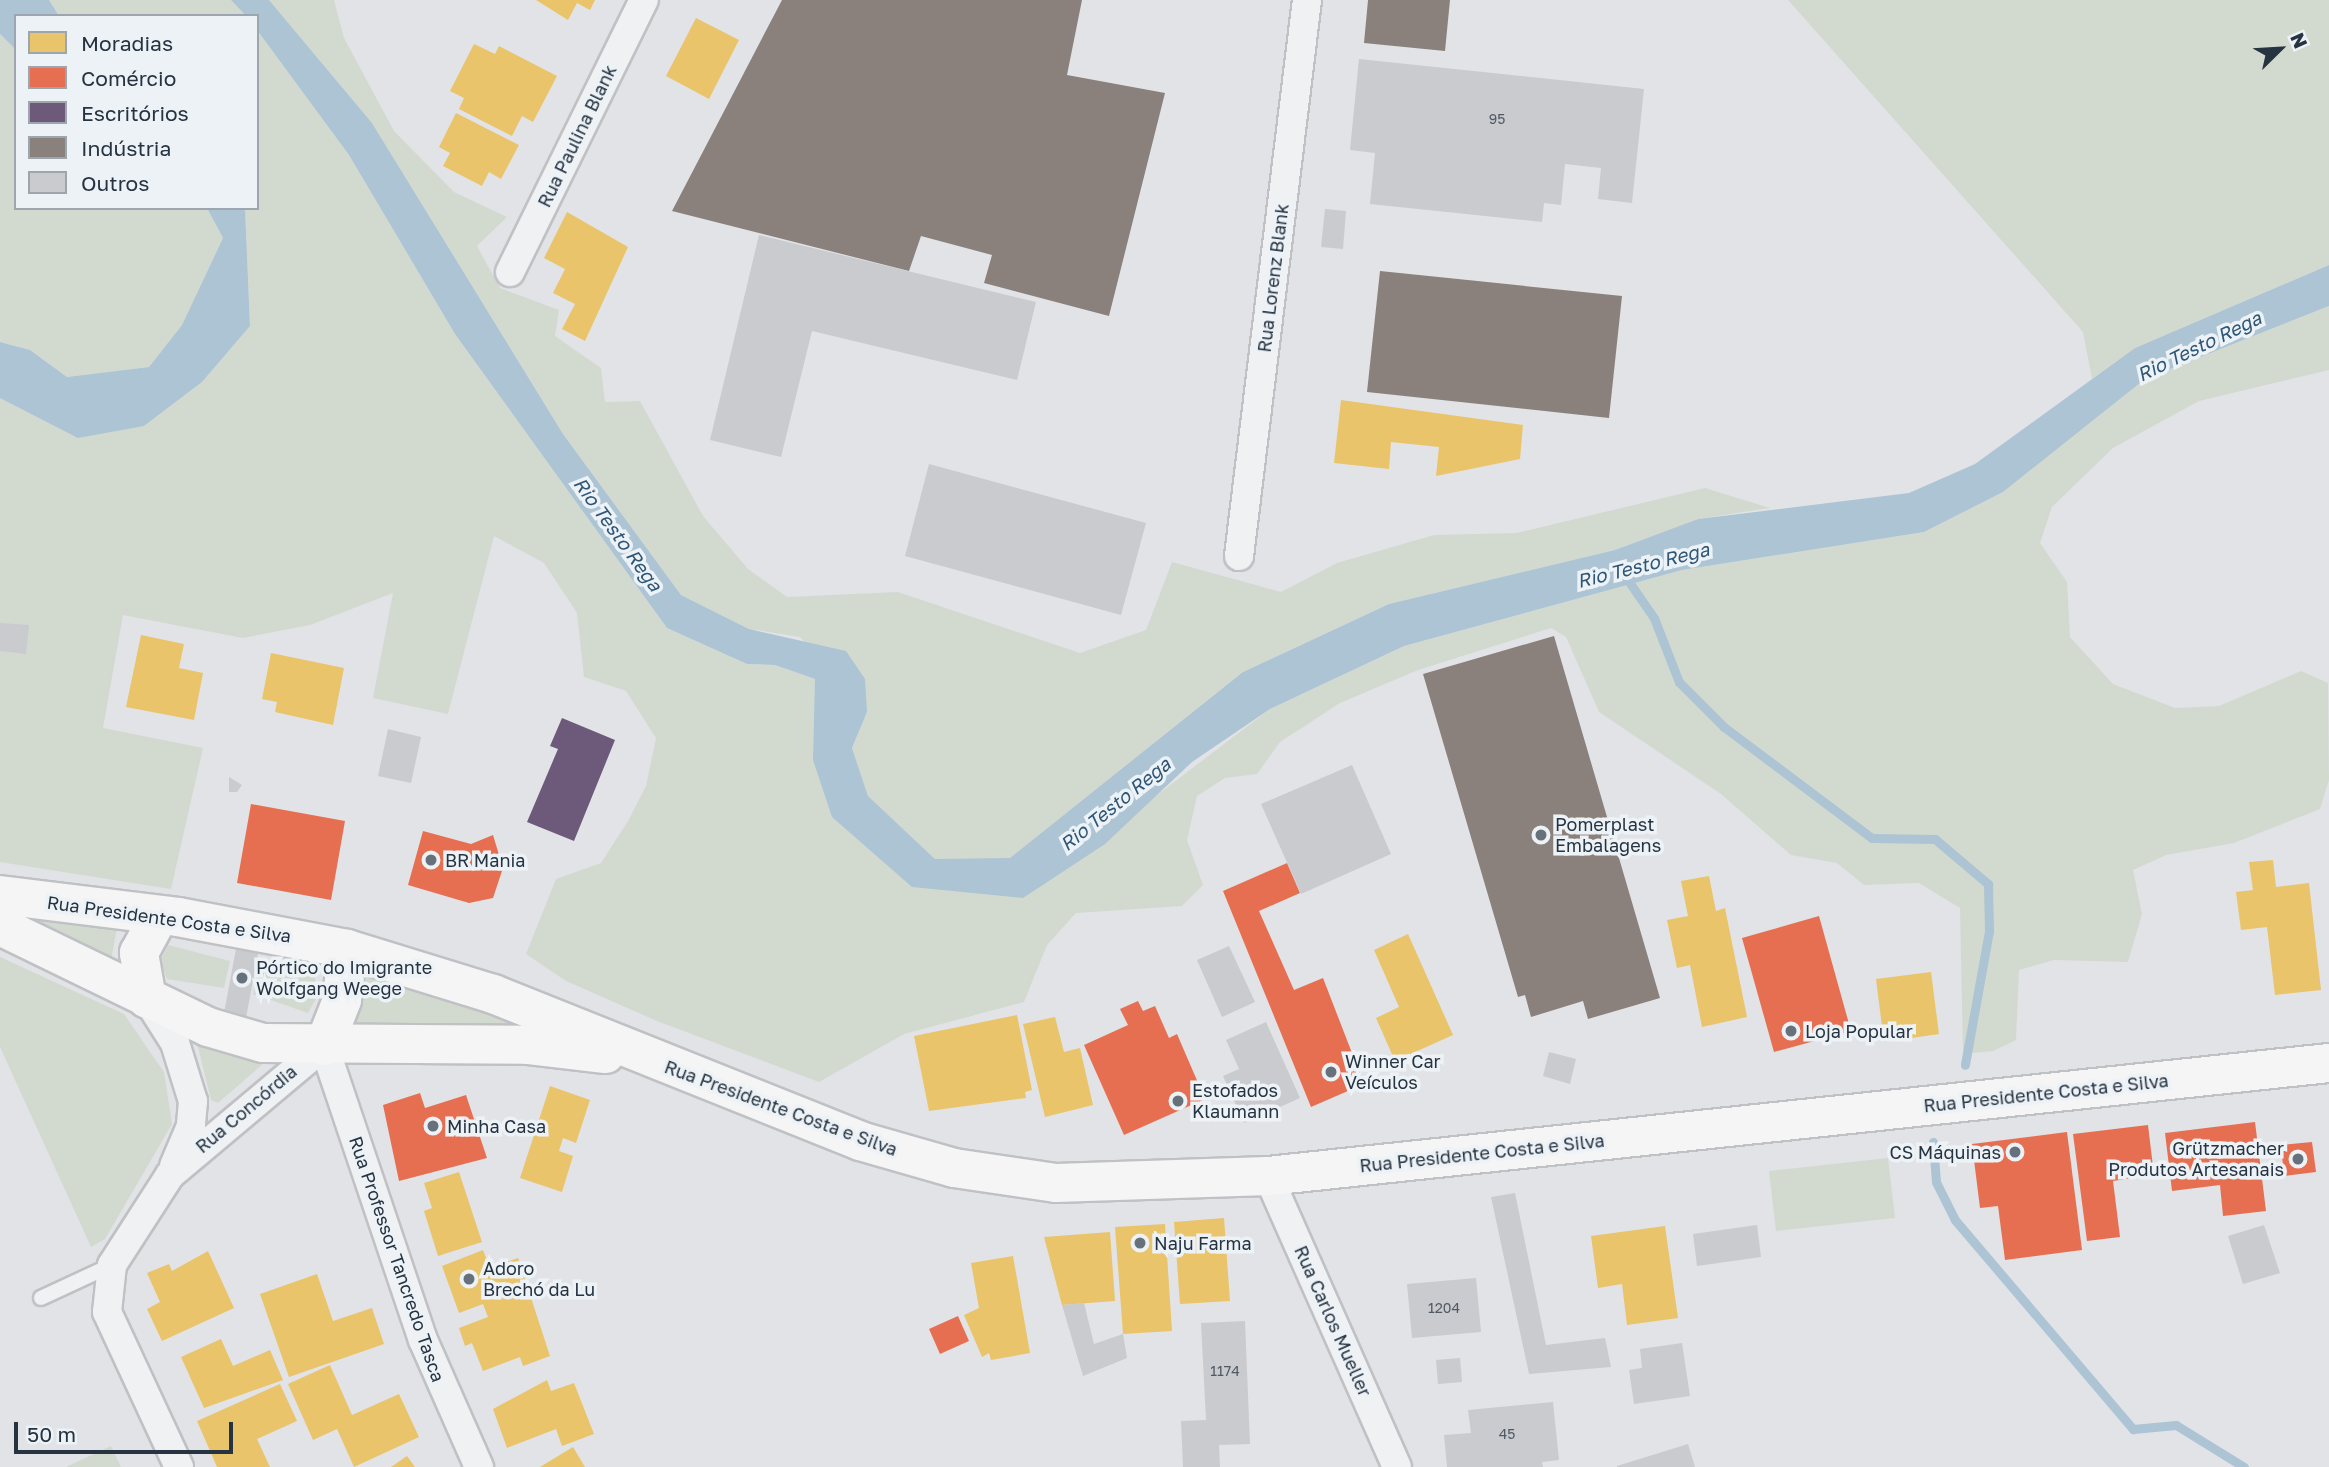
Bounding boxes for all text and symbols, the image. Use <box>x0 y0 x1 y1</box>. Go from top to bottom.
legend <box>14 14 259 210</box>
north arrow <box>2245 14 2315 84</box>
text: N <box>2286 29 2313 52</box>
text: Moradias <box>81 30 173 56</box>
street label: Rua Paulina Blank <box>533 61 621 211</box>
text: Comércio <box>81 65 176 91</box>
text: Escritórios <box>81 100 189 126</box>
house number: 95 <box>1489 111 1505 127</box>
text: Indústria <box>81 135 171 161</box>
text: Outros <box>81 170 149 196</box>
street label: Rua Lorenz Blank <box>1253 202 1293 354</box>
water label: Rio Testo Rega <box>2133 306 2265 386</box>
water label: Rio Testo Rega <box>569 473 667 595</box>
water label: Rio Testo Rega <box>1575 538 1711 592</box>
water label: Rio Testo Rega <box>1055 753 1175 855</box>
place label: Pomerplast Embalagens <box>1555 814 1661 856</box>
marker: Pomerplast Embalagens <box>1533 827 1549 843</box>
place label: BR Mania <box>445 849 526 871</box>
marker: BR Mania <box>423 852 439 868</box>
street label: Rua Presidente Costa e Silva <box>46 891 292 947</box>
place label: Pórtico do Imigrante Wolfgang Weege <box>256 957 432 1000</box>
marker: Pórtico do Imigrante Wolfgang Weege <box>234 970 250 986</box>
place label: Loja Popular <box>1805 1020 1913 1042</box>
marker: Loja Popular <box>1783 1023 1799 1039</box>
place label: Winner Car Veículos <box>1345 1051 1441 1094</box>
street label: Rua Presidente Costa e Silva <box>662 1056 900 1160</box>
street label: Rua Concórdia <box>191 1061 301 1157</box>
marker: Winner Car Veículos <box>1323 1064 1339 1080</box>
street label: Rua Presidente Costa e Silva <box>1922 1069 2170 1117</box>
place label: Estofados Klaumann <box>1192 1080 1279 1122</box>
marker: Estofados Klaumann <box>1170 1093 1186 1109</box>
place label: Minha Casa <box>447 1115 546 1137</box>
marker: Minha Casa <box>425 1118 441 1134</box>
street label: Rua Presidente Costa e Silva <box>1358 1129 1606 1177</box>
street label: Rua Professor Tancredo Tasca <box>345 1133 449 1385</box>
place label: Grützmacher Produtos Artesanais <box>2108 1138 2284 1180</box>
place label: CS Máquinas <box>1890 1141 2001 1163</box>
marker: CS Máquinas <box>2007 1144 2023 1160</box>
marker: Grützmacher Produtos Artesanais <box>2290 1151 2306 1167</box>
place label: Naju Farma <box>1154 1232 1252 1254</box>
marker: Naju Farma <box>1132 1235 1148 1251</box>
street label: Rua Carlos Mueller <box>1290 1242 1376 1400</box>
place label: Adoro Brechó da Lu <box>483 1258 595 1300</box>
marker: Adoro Brechó da Lu <box>461 1271 477 1287</box>
house number: 1204 <box>1428 1300 1460 1316</box>
house number: 1174 <box>1210 1363 1240 1379</box>
scale bar <box>18 1408 236 1452</box>
text: 50 m <box>27 1421 76 1447</box>
house number: 45 <box>1499 1426 1515 1442</box>

